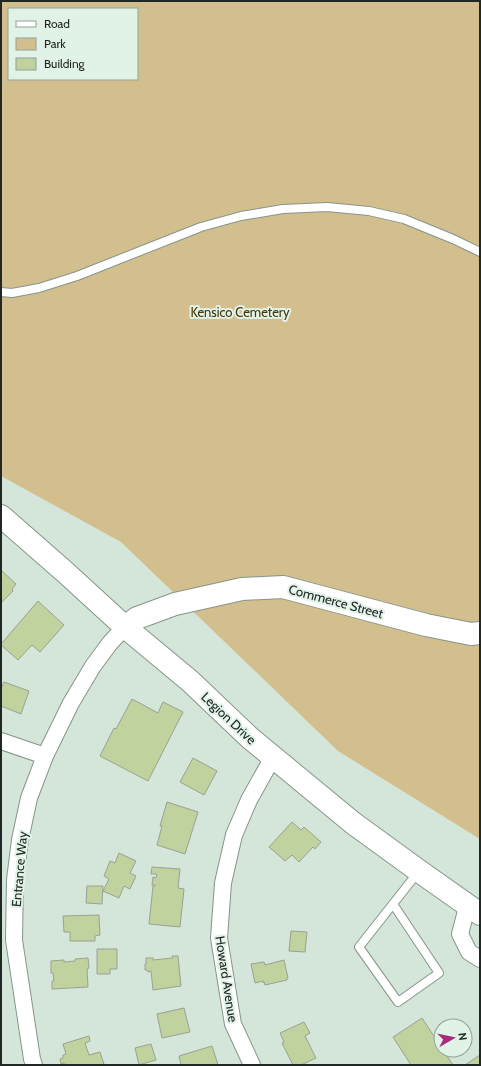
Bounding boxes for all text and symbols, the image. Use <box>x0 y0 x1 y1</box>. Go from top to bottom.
legend <box>8 8 138 80</box>
text: Road <box>44 16 70 31</box>
text: Park <box>44 36 66 51</box>
text: Building <box>44 56 86 71</box>
park label: Kensico Cemetery <box>190 304 290 320</box>
street label: Commerce Street <box>287 581 386 621</box>
street label: Legion Drive <box>198 689 260 748</box>
street label: Entrance Way <box>8 830 30 907</box>
street label: Howard Avenue <box>212 935 242 1024</box>
north arrow <box>433 1018 473 1058</box>
text: N <box>455 1031 470 1041</box>

